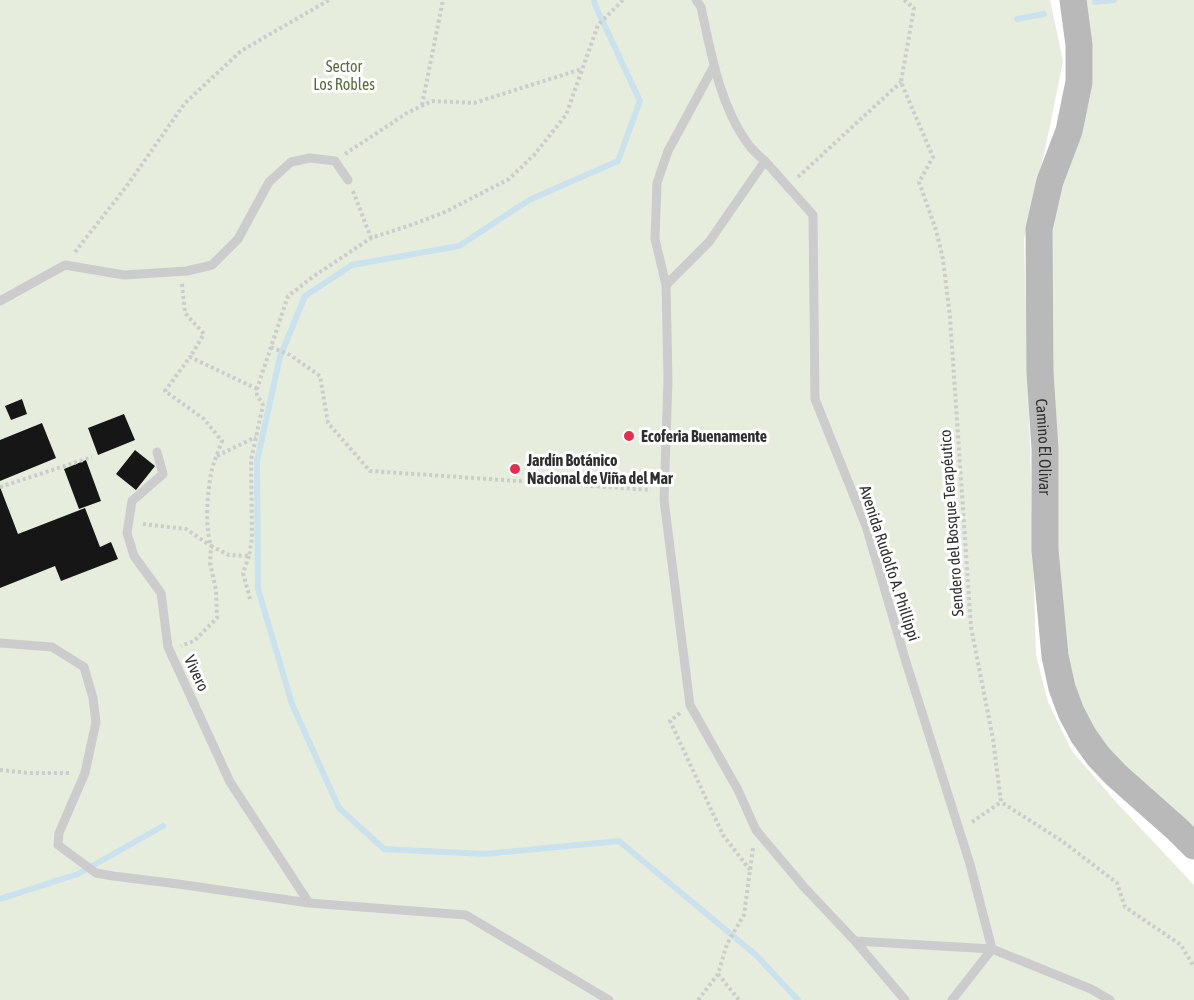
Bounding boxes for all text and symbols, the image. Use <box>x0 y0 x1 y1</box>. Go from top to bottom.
park label: Sector Los Robles <box>313 57 375 93</box>
street label: Camino El Olivar <box>1033 398 1054 495</box>
place label: Ecoferia Buenamente <box>641 427 767 445</box>
marker: Ecoferia Buenamente <box>622 429 636 443</box>
street label: Sendero del Bosque Terapéutico <box>935 429 968 617</box>
place label: Jardín Botánico Nacional de Viña del Mar <box>526 451 673 487</box>
marker: Jardín Botánico Nacional de Viña del Mar <box>508 462 522 476</box>
street label: Avenida Rudolfo A. Phillippi <box>855 483 924 643</box>
street label: Vivero <box>181 652 213 694</box>

